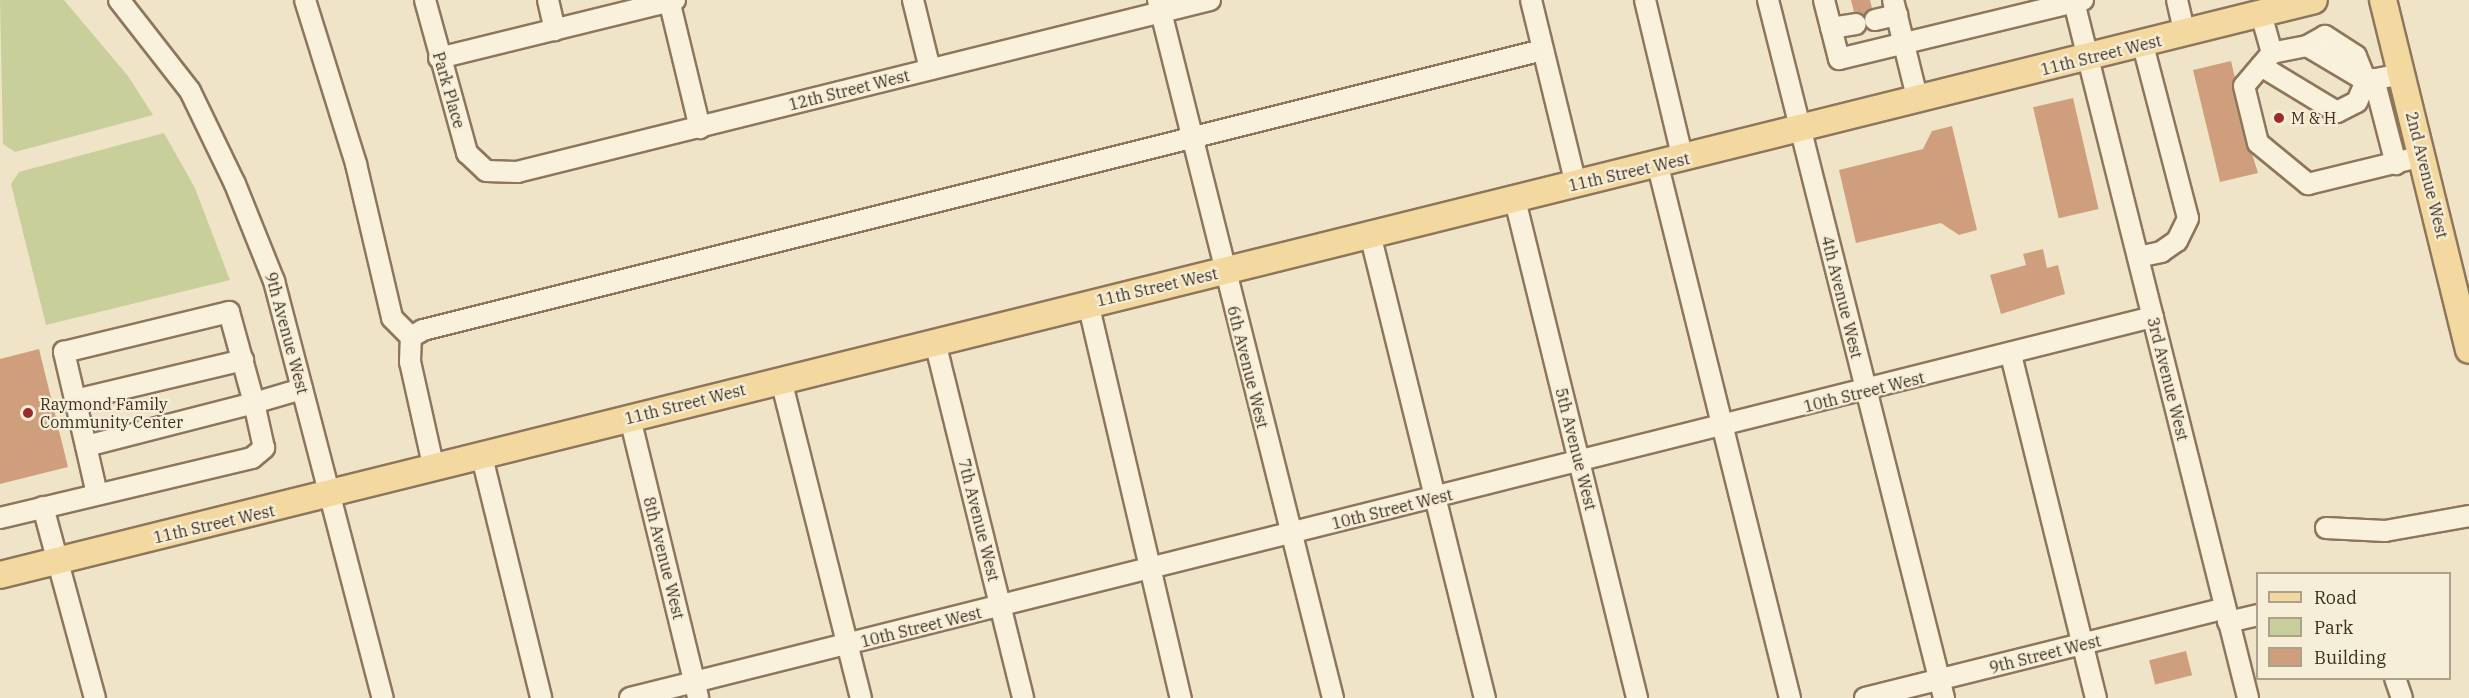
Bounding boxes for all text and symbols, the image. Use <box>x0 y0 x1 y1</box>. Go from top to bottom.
street label: 11th Street West <box>2039 31 2163 79</box>
street label: Park Place <box>429 49 469 131</box>
street label: 12th Street West <box>787 66 911 114</box>
place label: M & H <box>2291 108 2336 128</box>
street label: 2nd Avenue West <box>2402 110 2452 240</box>
marker: M & H <box>2272 111 2286 125</box>
street label: 11th Street West <box>1566 149 1692 195</box>
street label: 4th Avenue West <box>1817 234 1867 360</box>
street label: 11th Street West <box>1094 264 1220 310</box>
street label: 9th Avenue West <box>261 270 313 396</box>
street label: 6th Avenue West <box>1223 304 1273 430</box>
street label: 3rd Avenue West <box>2143 315 2193 443</box>
street label: 10th Street West <box>1802 368 1926 416</box>
street label: 11th Street West <box>623 380 747 428</box>
street label: 5th Avenue West <box>1551 386 1601 512</box>
place label: Raymond Family Community Center <box>40 394 183 432</box>
marker: Raymond Family Community Center <box>21 406 35 420</box>
street label: 7th Avenue West <box>954 457 1004 583</box>
street label: 10th Street West <box>1330 485 1454 533</box>
street label: 8th Avenue West <box>639 495 689 621</box>
street label: 11th Street West <box>151 501 277 547</box>
legend <box>2256 572 2451 680</box>
text: Road <box>2314 586 2357 609</box>
street label: 10th Street West <box>859 603 983 651</box>
text: Park <box>2314 616 2353 639</box>
street label: 9th Street West <box>1987 631 2103 677</box>
text: Building <box>2314 646 2386 669</box>

